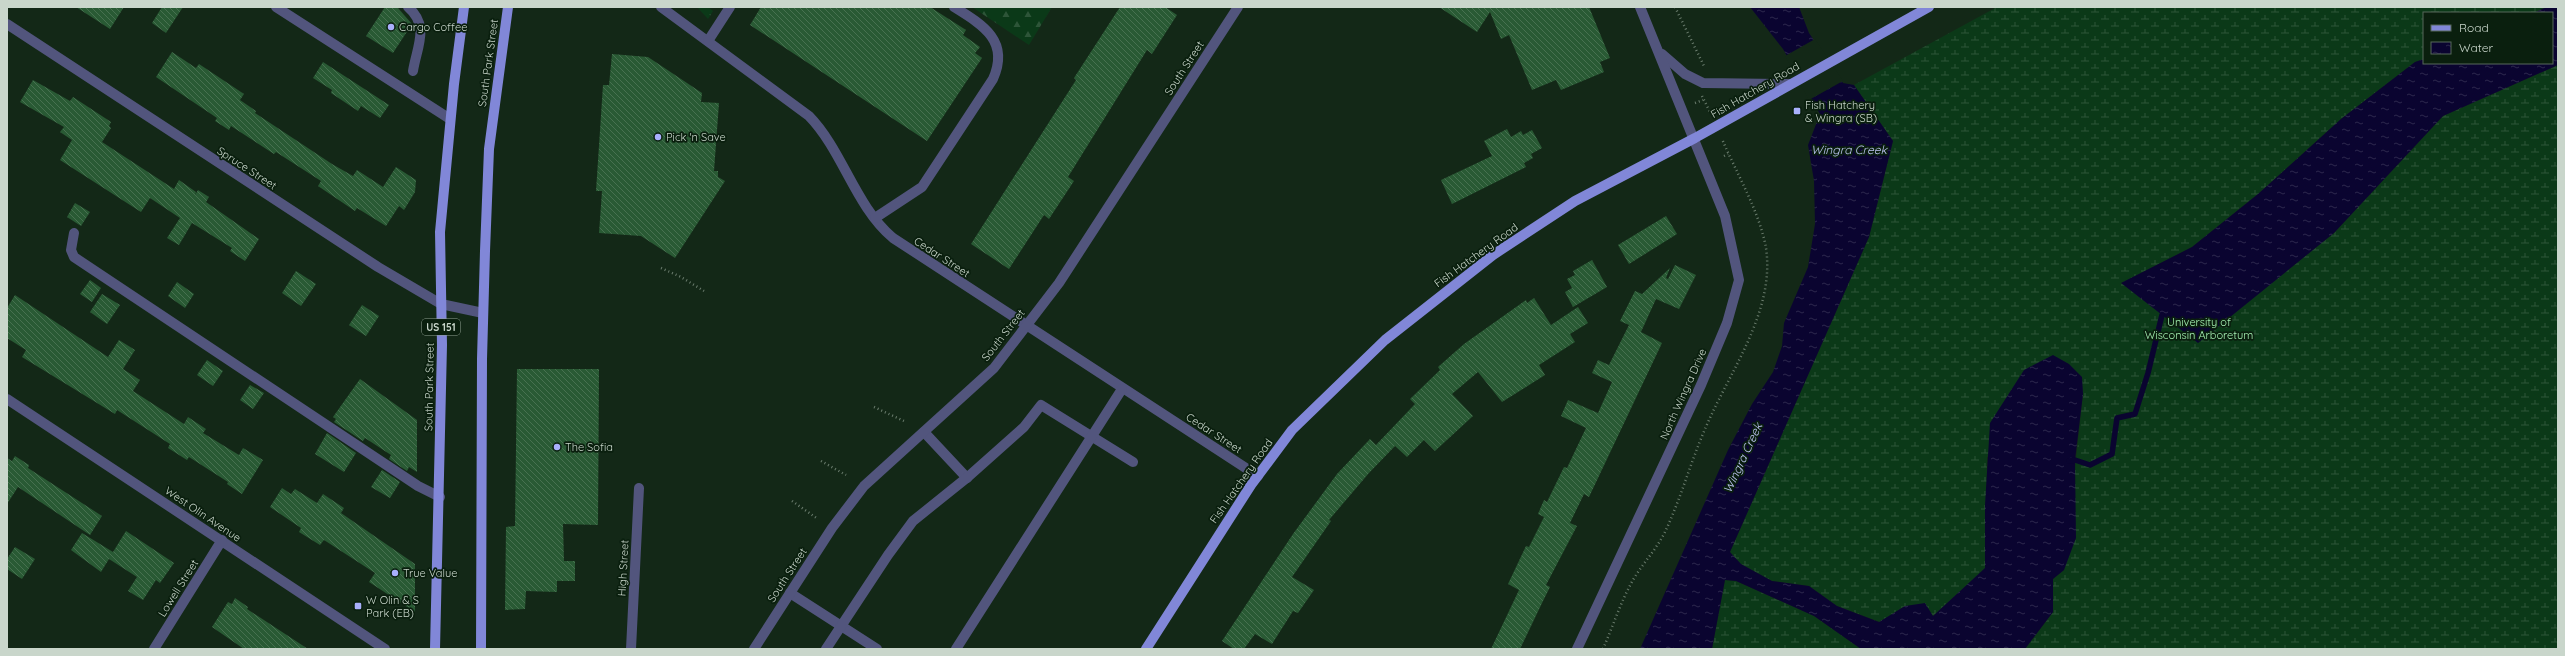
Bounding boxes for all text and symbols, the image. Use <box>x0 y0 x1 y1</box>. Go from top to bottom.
legend <box>2423 12 2553 64</box>
street label: South Park Street <box>475 18 501 108</box>
place label: Cargo Coffee <box>399 20 467 34</box>
text: Road <box>2459 20 2489 35</box>
marker: Cargo Coffee <box>386 22 396 32</box>
street label: South Street <box>1161 38 1207 98</box>
text: Water <box>2459 40 2494 55</box>
street label: Fish Hatchery Road <box>1708 59 1802 121</box>
place label: Fish Hatchery & Wingra (SB) <box>1805 98 1877 125</box>
marker: Fish Hatchery & Wingra (SB) <box>1792 106 1802 116</box>
place label: Pick 'n Save <box>666 130 726 144</box>
marker: Pick 'n Save <box>653 132 663 142</box>
water label: Wingra Creek <box>1811 142 1888 157</box>
street label: Spruce Street <box>215 144 280 193</box>
street label: Fish Hatchery Road <box>1431 220 1521 290</box>
street label: Cedar Street <box>911 234 973 280</box>
street label: South Street <box>978 306 1028 364</box>
park label: University of Wisconsin Arboretum <box>2145 315 2253 342</box>
road number: US 151 <box>422 319 460 335</box>
street label: South Park Street <box>421 342 437 431</box>
street label: North Wingra Drive <box>1657 346 1709 442</box>
street label: Cedar Street <box>1183 410 1245 456</box>
water label: Wingra Creek <box>1720 419 1766 495</box>
street label: Fish Hatchery Road <box>1207 436 1275 526</box>
place label: The Sofia <box>565 440 613 454</box>
marker: The Sofia <box>552 442 562 452</box>
street label: West Olin Avenue <box>162 483 244 545</box>
street label: High Street <box>615 539 631 597</box>
street label: South Street <box>764 545 810 605</box>
street label: Lowell Street <box>155 556 201 619</box>
place label: True Value <box>403 566 457 580</box>
marker: True Value <box>390 568 400 578</box>
place label: W Olin & S Park (EB) <box>366 593 419 620</box>
marker: W Olin & S Park (EB) <box>353 601 363 611</box>

